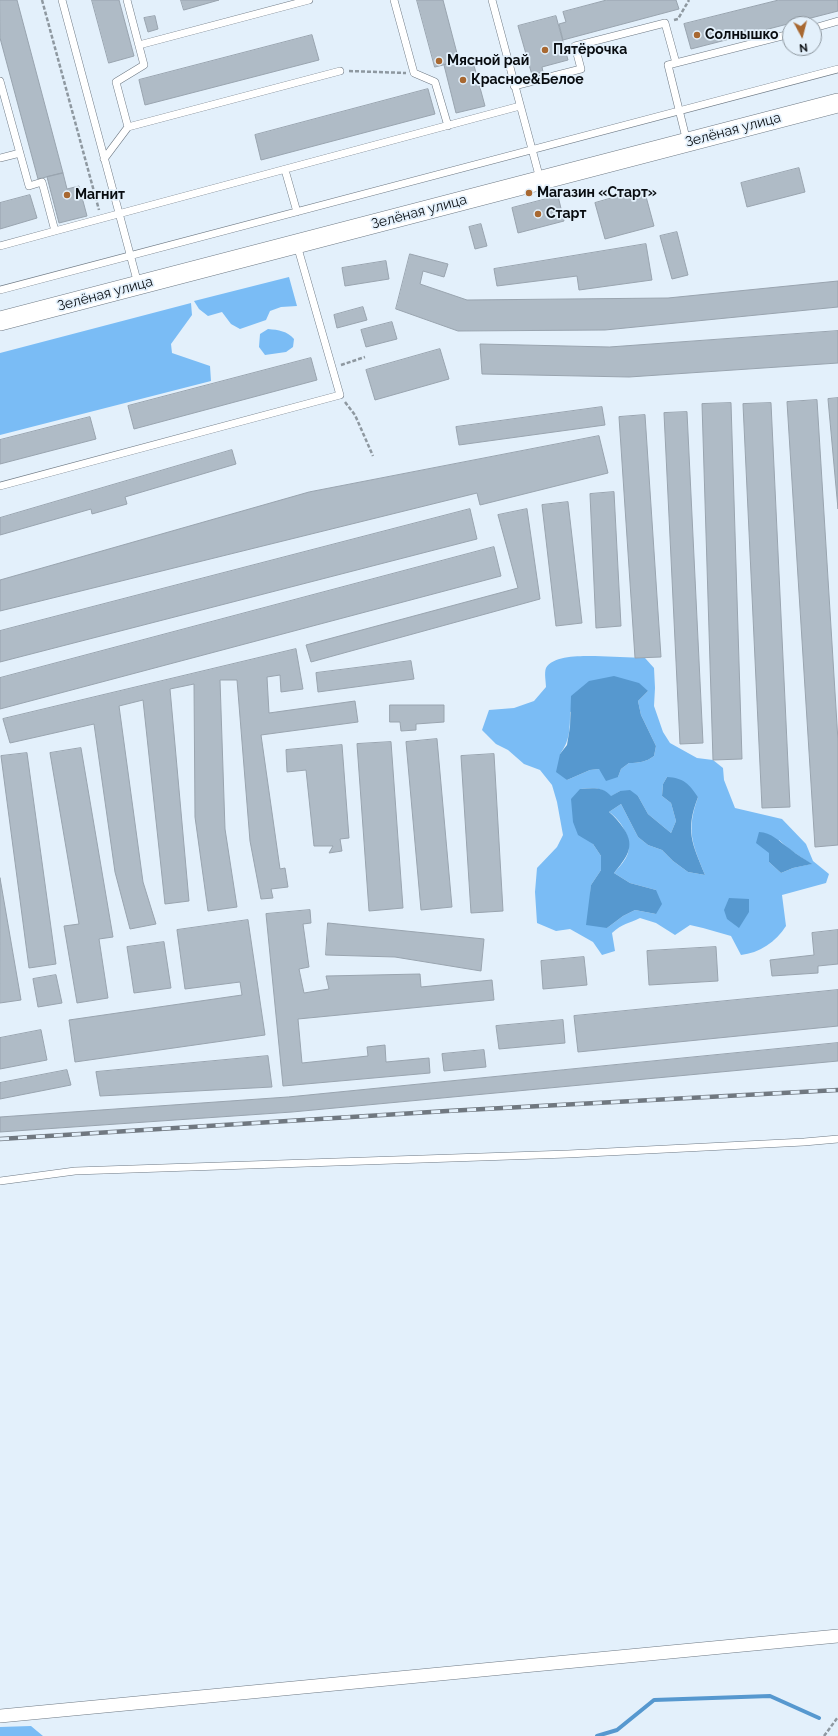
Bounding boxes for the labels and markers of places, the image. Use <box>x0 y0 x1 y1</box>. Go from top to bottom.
place label: Солнышко <box>705 27 779 43</box>
marker: Солнышко <box>692 30 702 40</box>
place label: Пятёрочка <box>553 42 627 58</box>
marker: Пятёрочка <box>540 45 550 55</box>
place label: Мясной рай <box>447 53 529 69</box>
marker: Мясной рай <box>434 56 444 66</box>
place label: Красное&Белое <box>471 72 584 88</box>
marker: Красное&Белое <box>458 75 468 85</box>
place label: Магазин «Старт» <box>537 185 657 201</box>
place label: Магнит <box>75 187 125 203</box>
marker: Магазин «Старт» <box>524 188 534 198</box>
marker: Магнит <box>62 190 72 200</box>
place label: Старт <box>546 206 586 222</box>
marker: Старт <box>533 209 543 219</box>

